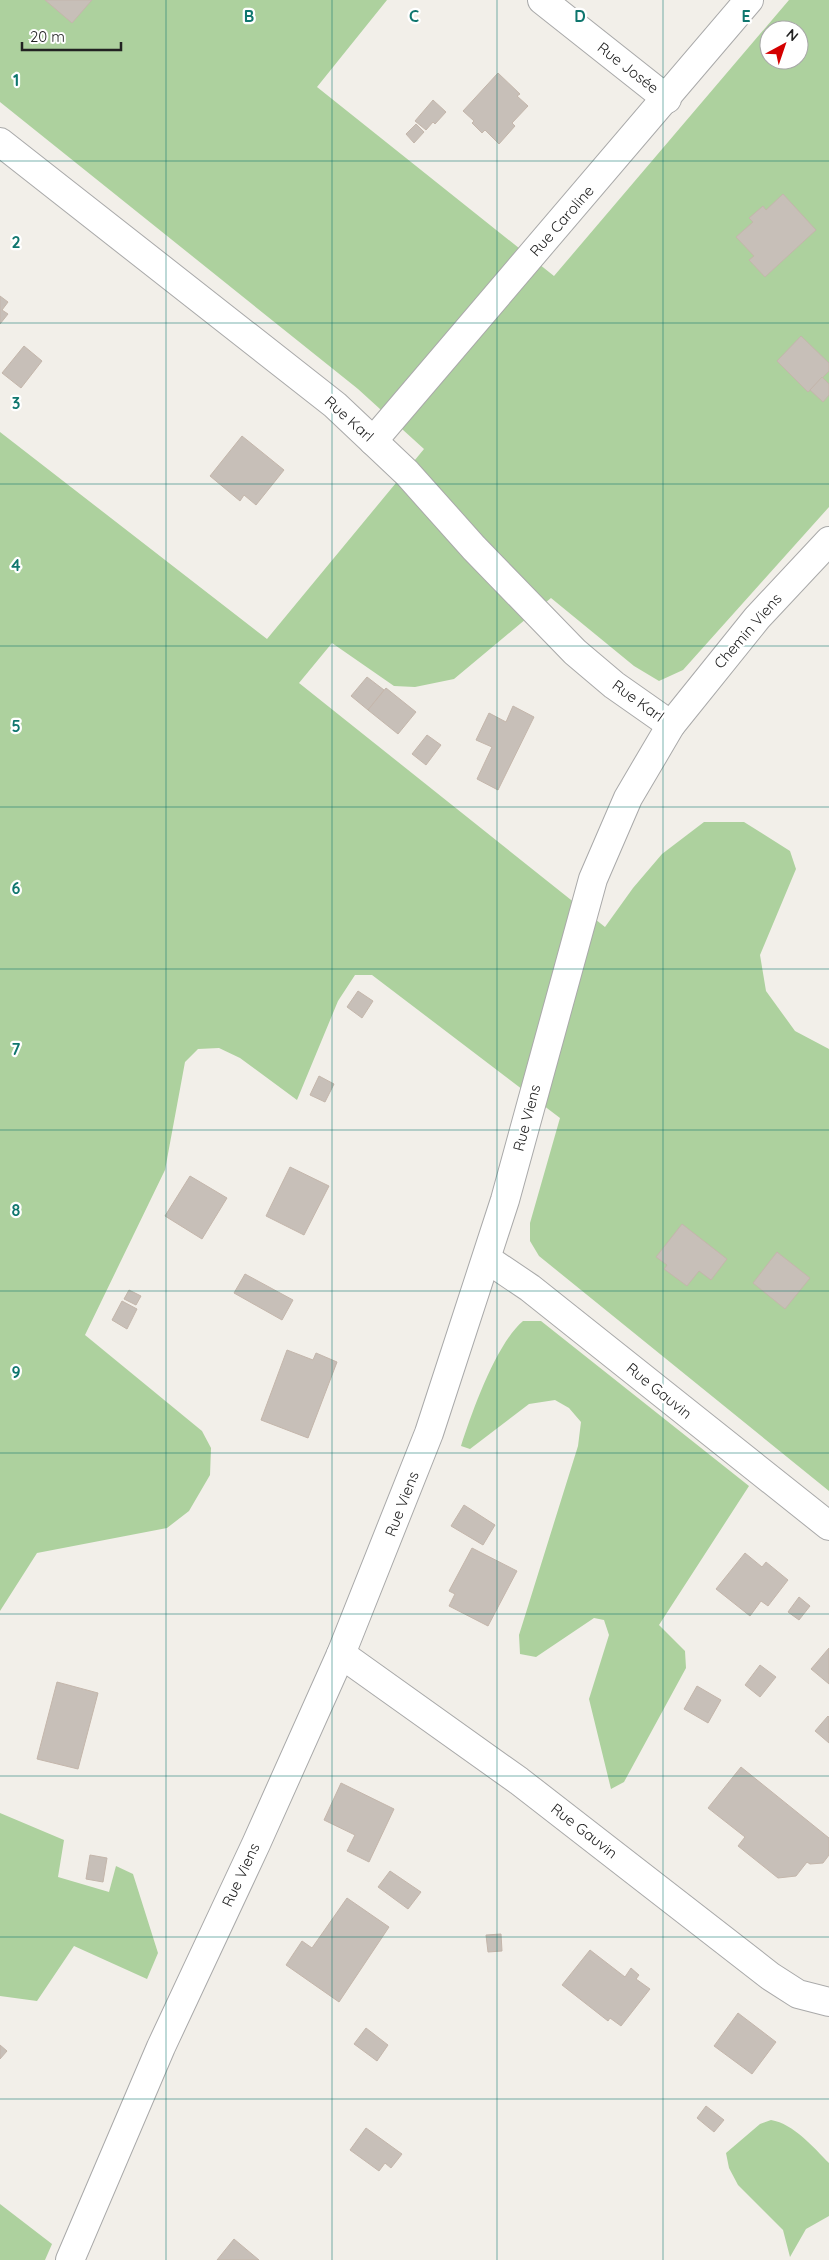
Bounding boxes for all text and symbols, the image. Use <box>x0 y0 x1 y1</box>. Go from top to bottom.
text: B <box>244 6 254 26</box>
text: C <box>409 6 419 26</box>
text: D <box>574 6 586 26</box>
text: E <box>741 6 751 26</box>
scale bar <box>22 20 121 52</box>
north arrow <box>759 20 809 70</box>
text: N <box>783 25 802 45</box>
text: 20 m <box>30 27 65 46</box>
street label: Rue Josée <box>594 38 663 97</box>
text: 1 <box>13 70 19 90</box>
street label: Rue Caroline <box>526 181 598 260</box>
text: 2 <box>11 232 21 252</box>
street label: Rue Karl <box>321 392 378 446</box>
text: 3 <box>12 393 20 413</box>
text: 4 <box>11 555 21 575</box>
street label: Chemin Viens <box>710 589 786 672</box>
street label: Rue Karl <box>609 675 668 726</box>
text: 5 <box>11 716 21 736</box>
text: 6 <box>12 878 21 898</box>
text: 7 <box>12 1039 21 1059</box>
street label: Rue Viens <box>508 1082 545 1153</box>
text: 8 <box>12 1200 21 1220</box>
street label: Rue Gauvin <box>623 1358 696 1423</box>
text: 9 <box>11 1362 21 1382</box>
street label: Rue Viens <box>380 1468 423 1539</box>
street label: Rue Gauvin <box>547 1799 621 1862</box>
street label: Rue Viens <box>217 1840 264 1910</box>

